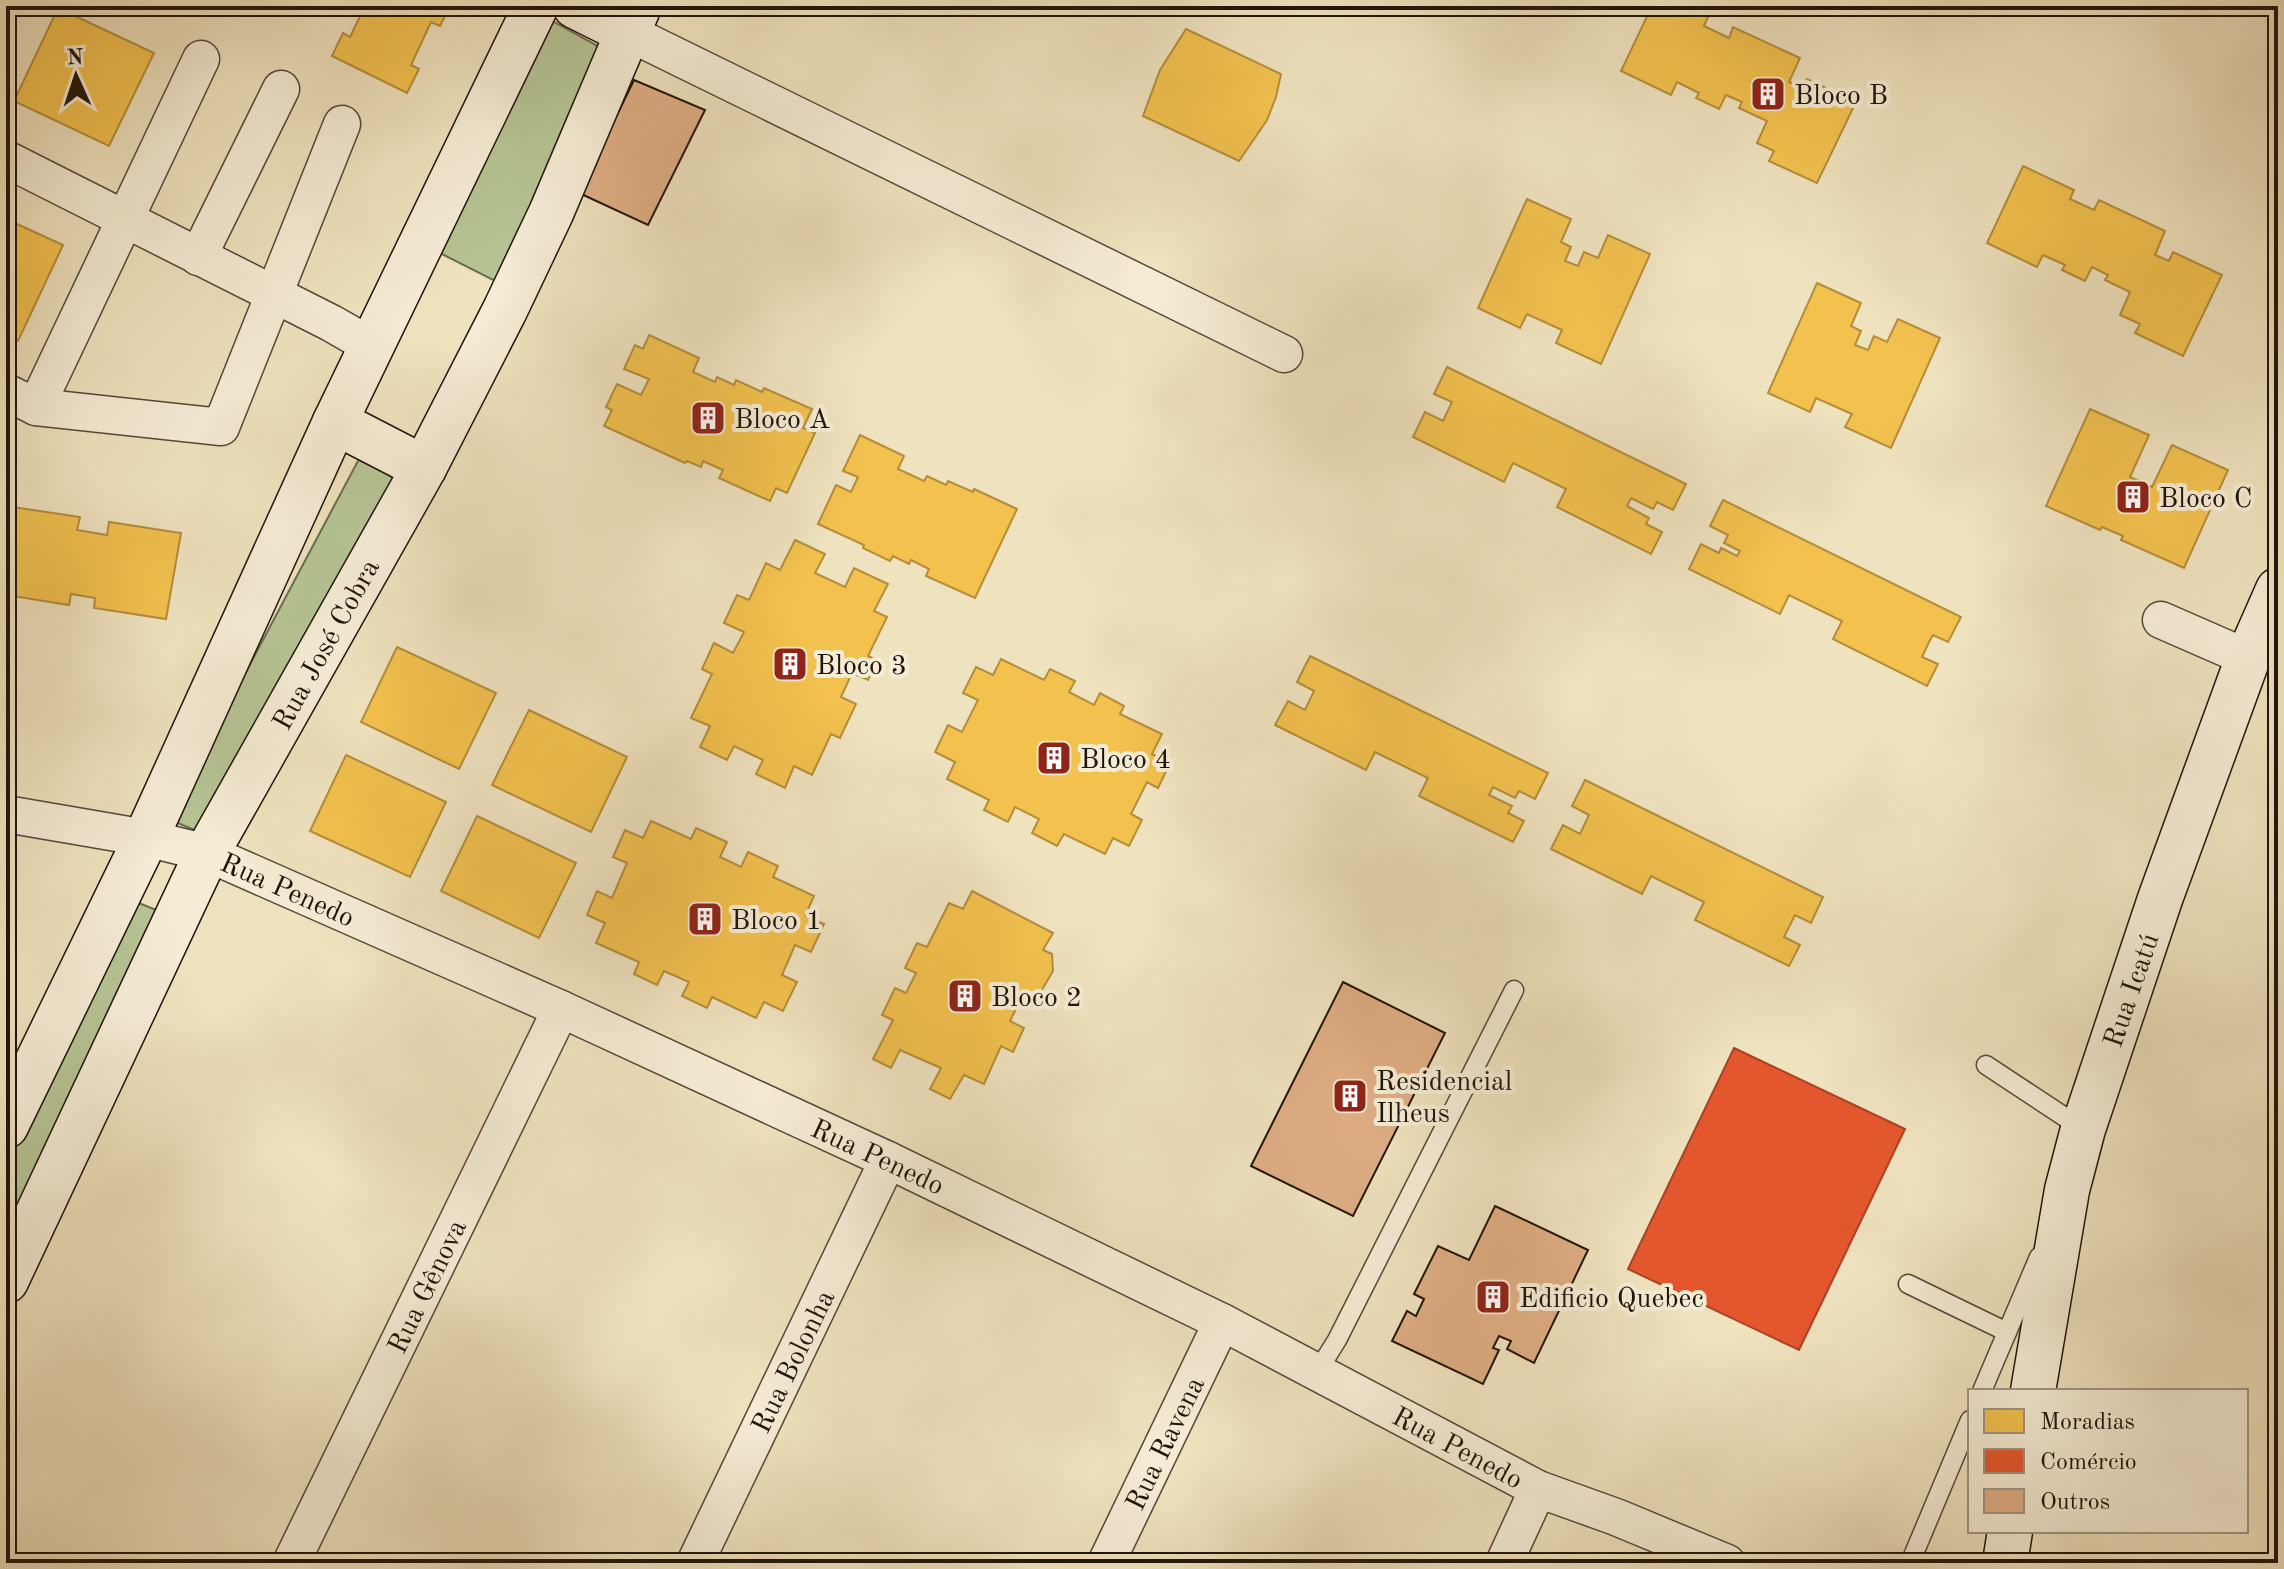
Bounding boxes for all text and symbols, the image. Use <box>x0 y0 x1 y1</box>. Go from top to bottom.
north arrow <box>36 36 116 116</box>
text: N <box>66 47 84 69</box>
building icon: Bloco B <box>1749 75 1787 113</box>
place label: Bloco B <box>1794 83 1888 111</box>
building icon: Bloco A <box>689 399 727 437</box>
place label: Bloco A <box>734 407 830 435</box>
building icon: Bloco C <box>2114 478 2152 516</box>
place label: Bloco C <box>2159 486 2252 514</box>
street label: Rua José Cobra <box>269 555 386 736</box>
building icon: Bloco 3 <box>771 645 809 683</box>
place label: Bloco 3 <box>816 653 907 681</box>
building icon: Bloco 4 <box>1035 739 1073 777</box>
place label: Bloco 4 <box>1080 747 1171 775</box>
street label: Rua Penedo <box>215 850 358 934</box>
building icon: Bloco 1 <box>686 900 724 938</box>
place label: Bloco 1 <box>731 908 822 936</box>
street label: Rua Icatú <box>2100 930 2165 1052</box>
building icon: Bloco 2 <box>946 977 984 1015</box>
place label: Bloco 2 <box>991 985 1082 1013</box>
place label: Residencial Ilheus <box>1376 1069 1512 1129</box>
building icon: Residencial Ilheus <box>1331 1077 1369 1115</box>
street label: Rua Penedo <box>806 1116 948 1202</box>
street label: Rua Gênova <box>384 1216 473 1359</box>
building icon: Edificio Quebec <box>1474 1278 1512 1316</box>
street label: Rua Bolonha <box>748 1286 841 1438</box>
place label: Edificio Quebec <box>1519 1286 1704 1314</box>
street label: Rua Ravena <box>1122 1373 1211 1516</box>
legend <box>1968 1389 2248 1533</box>
street label: Rua Penedo <box>1387 1404 1527 1496</box>
text: Moradias <box>2040 1411 2135 1435</box>
text: Comércio <box>2040 1451 2137 1475</box>
text: Outros <box>2040 1491 2110 1515</box>

